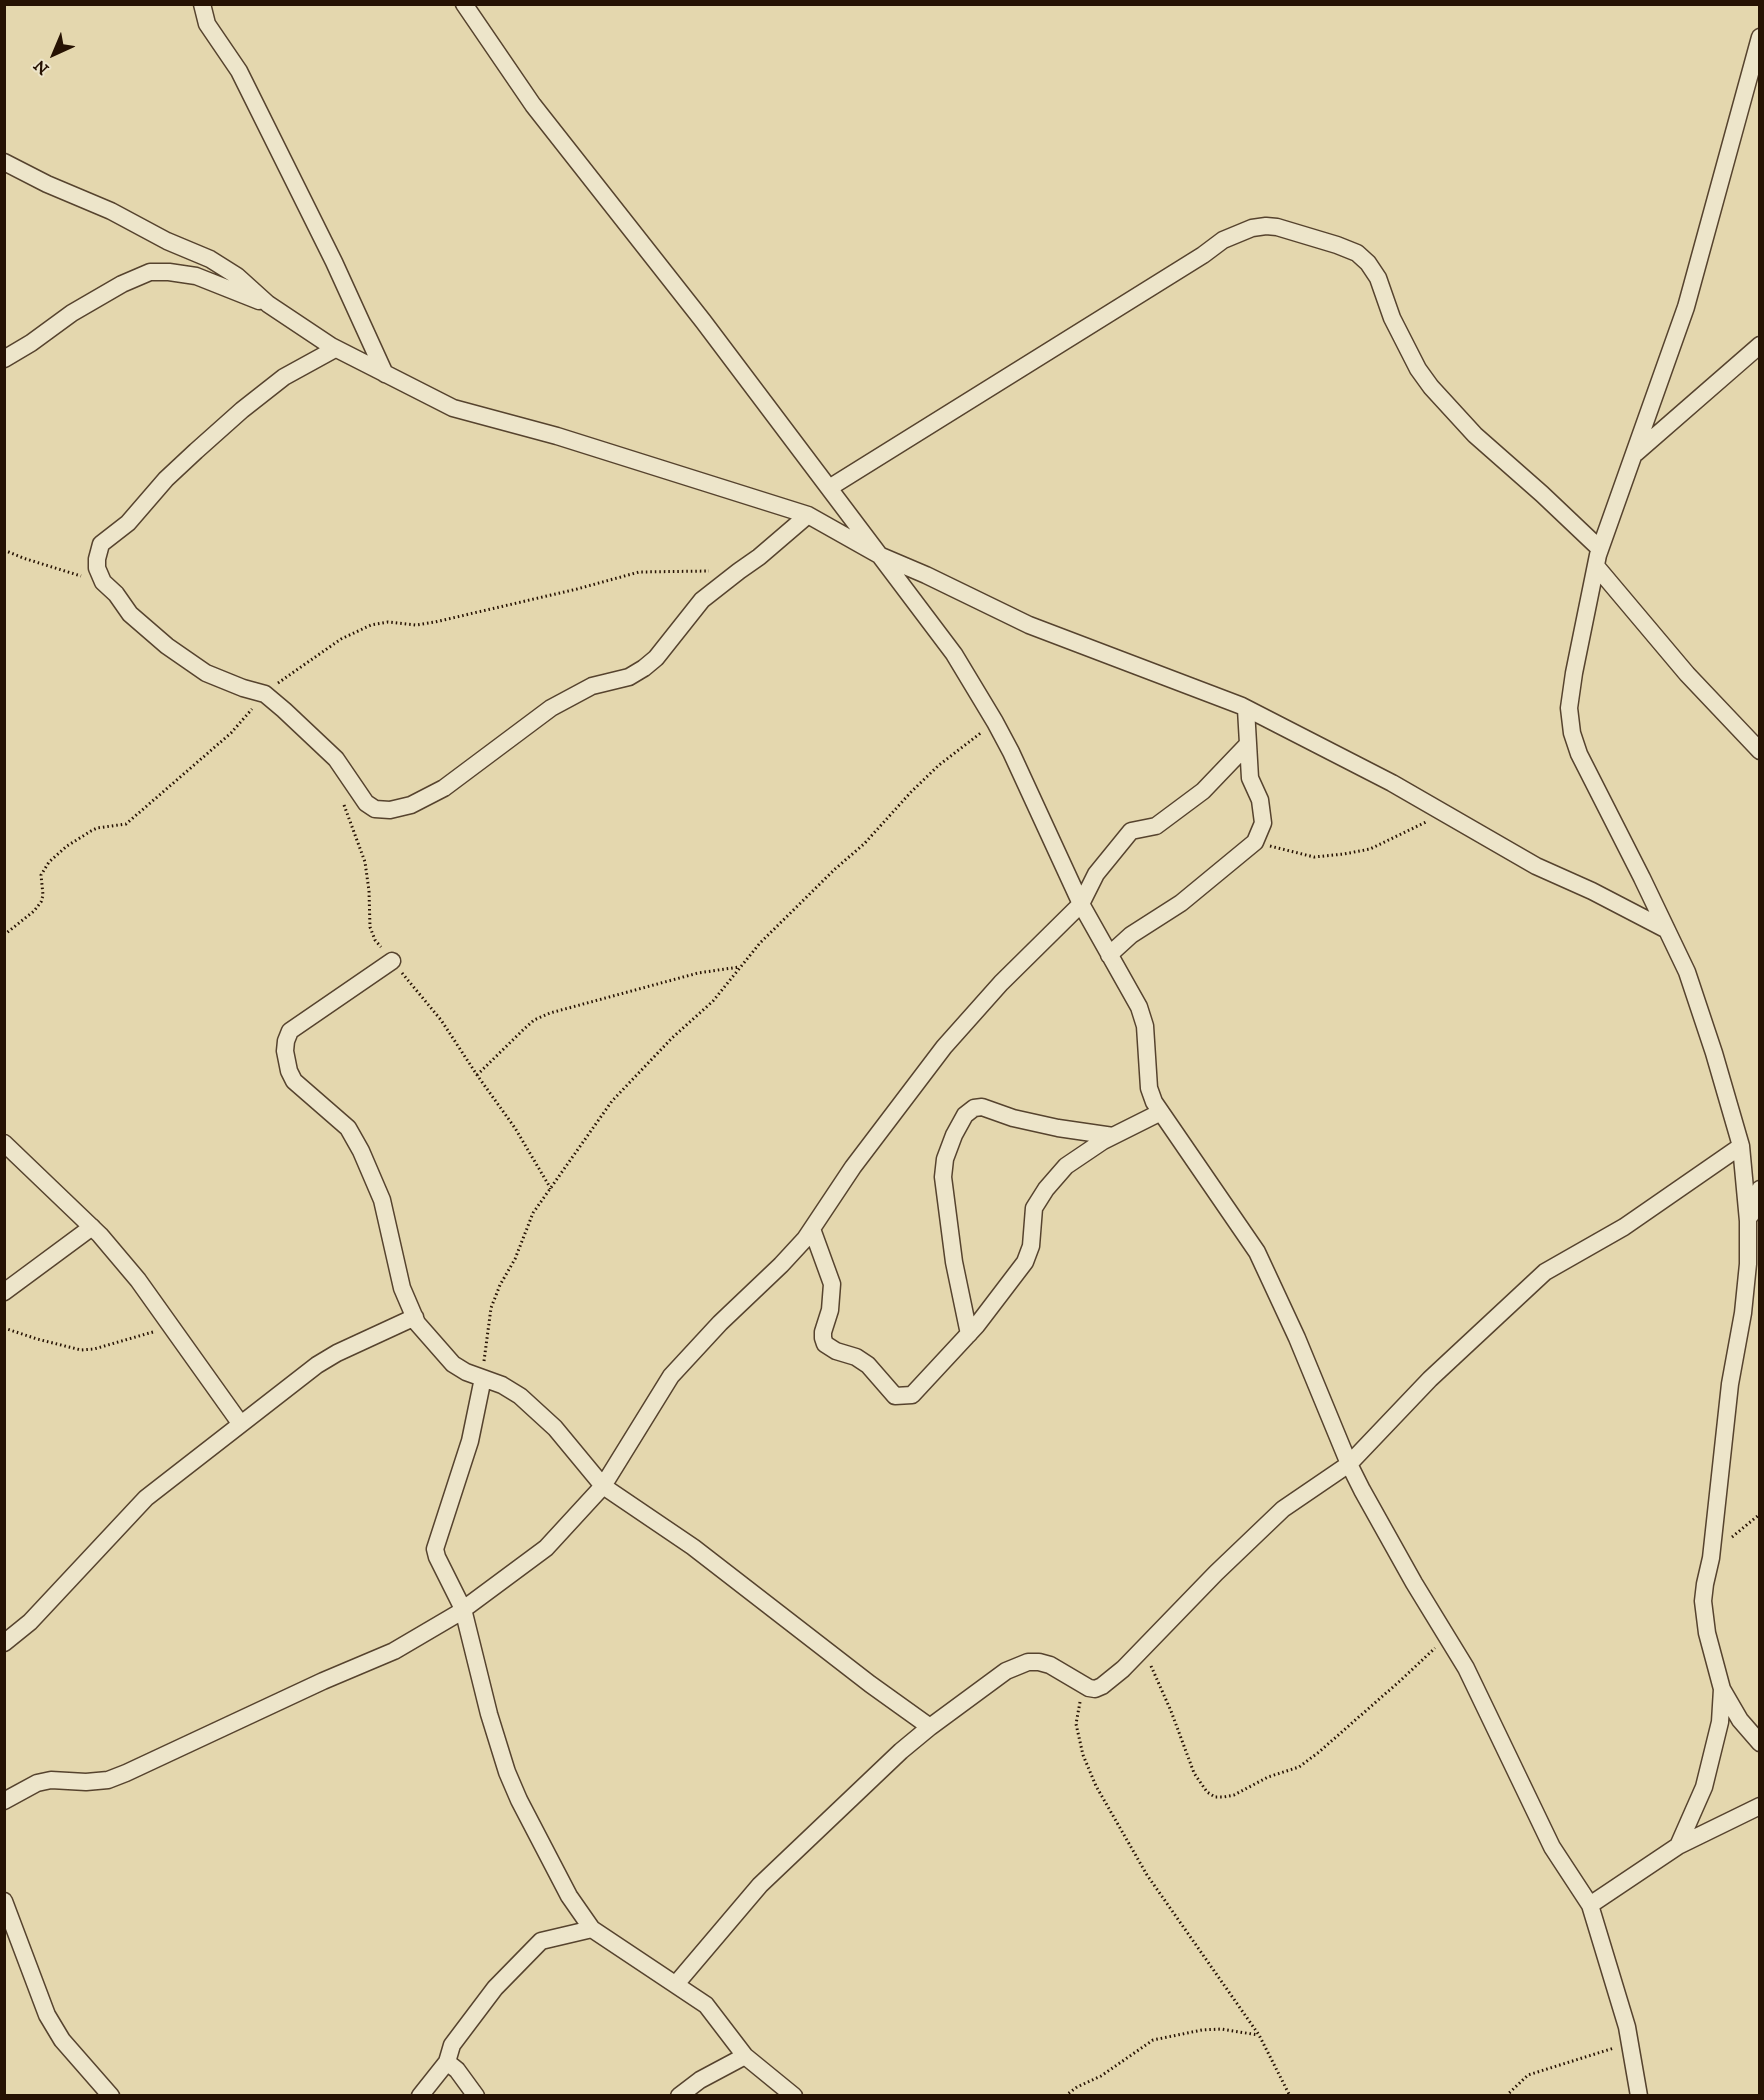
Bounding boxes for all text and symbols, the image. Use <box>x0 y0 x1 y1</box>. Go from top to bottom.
north arrow <box>24 24 84 84</box>
text: N <box>30 55 53 79</box>

